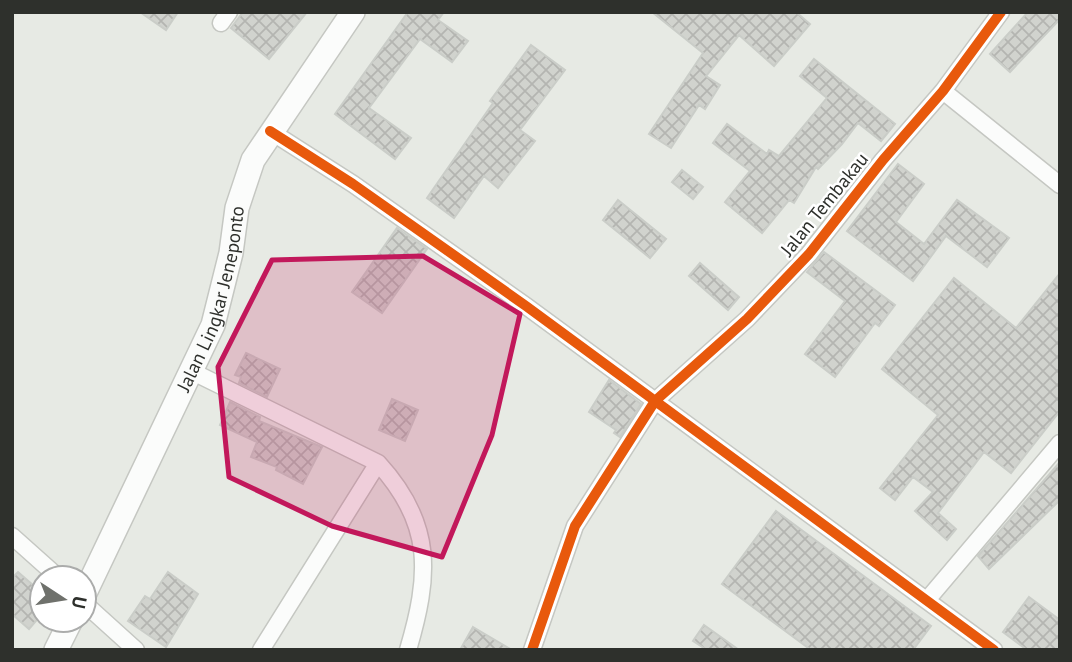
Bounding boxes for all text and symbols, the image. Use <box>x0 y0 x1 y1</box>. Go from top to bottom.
street label: Jalan Tembakau <box>774 147 873 261</box>
street label: Jalan Lingkar Jeneponto <box>171 204 249 396</box>
north arrow <box>28 564 98 634</box>
text: U <box>67 594 93 611</box>

